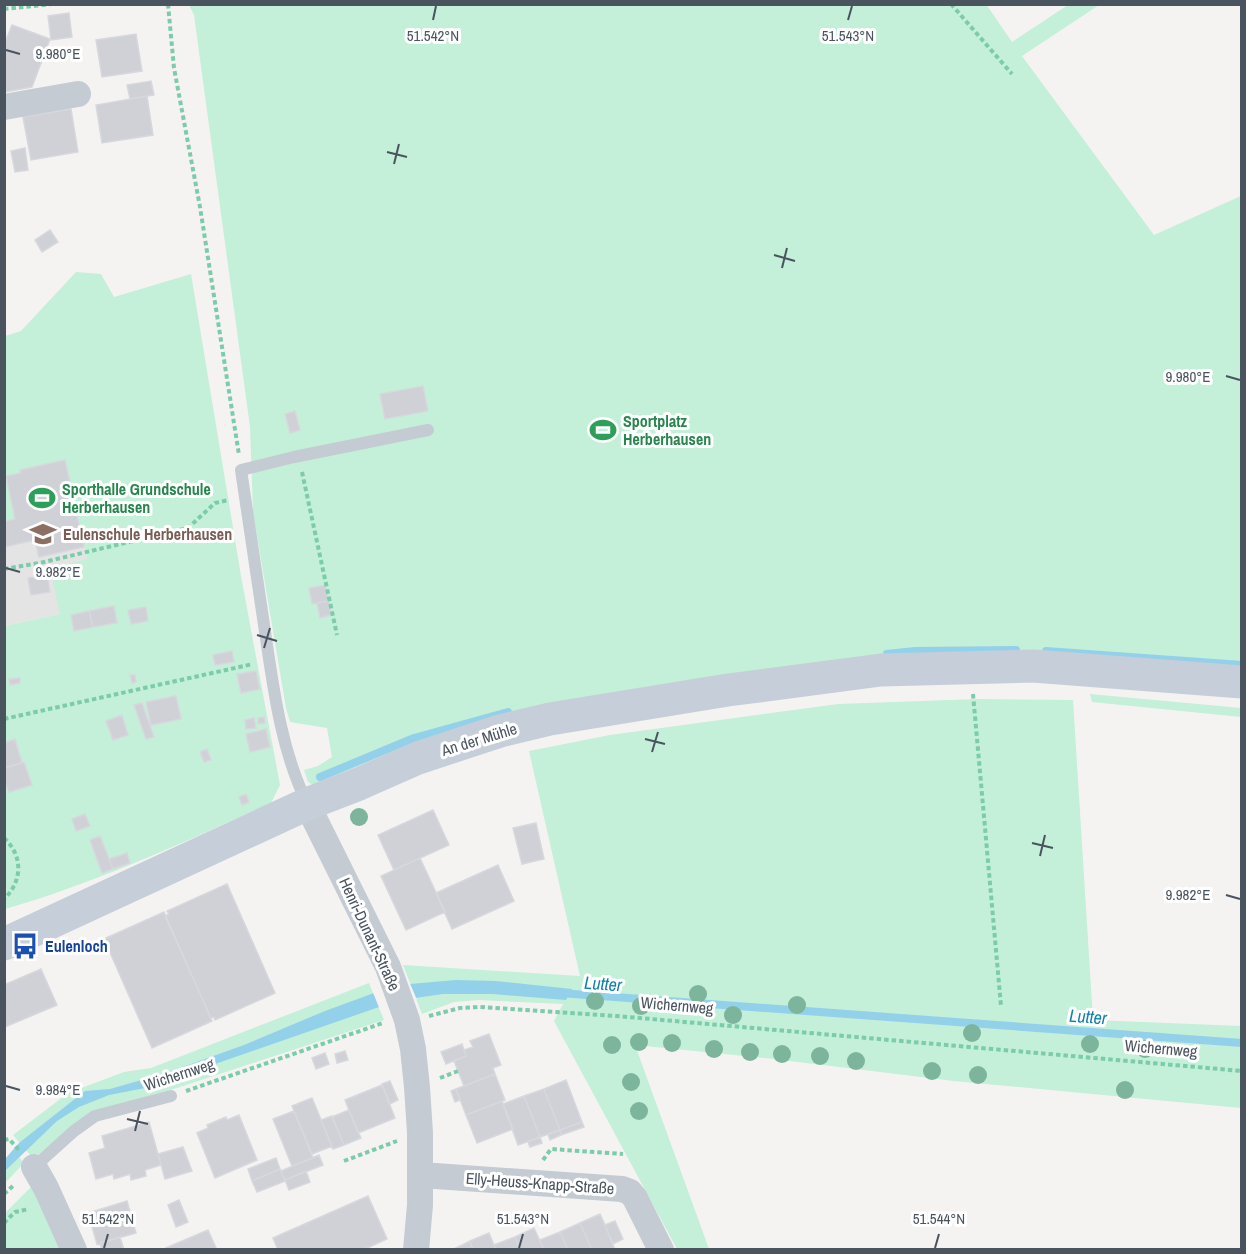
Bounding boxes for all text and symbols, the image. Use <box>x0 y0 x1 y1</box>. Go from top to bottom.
text: 51.542°N <box>407 25 459 46</box>
text: 51.543°N <box>822 25 874 46</box>
text: 9.980°E <box>36 43 81 64</box>
text: 9.980°E <box>1166 366 1211 387</box>
place label: Sportplatz Herberhausen <box>623 410 711 450</box>
sports icon: Sportplatz Herberhausen <box>588 415 618 445</box>
place label: Sporthalle Grundschule Herberhausen <box>62 478 211 518</box>
sports icon: Sporthalle Grundschule Herberhausen <box>27 483 57 513</box>
school or university icon: Eulenschule Herberhausen <box>28 519 58 549</box>
place label: Eulenschule Herberhausen <box>63 523 232 545</box>
text: 9.982°E <box>36 561 81 582</box>
street label: An der Mühle <box>438 717 520 761</box>
street label: Henri-Dunant-Straße <box>334 874 406 994</box>
text: 9.982°E <box>1166 884 1211 905</box>
bus stop icon: Eulenloch <box>10 931 40 961</box>
place label: Eulenloch <box>45 935 108 957</box>
water label: Lutter <box>583 970 624 997</box>
street label: Wichernweg <box>640 991 715 1019</box>
water label: Lutter <box>1068 1003 1109 1030</box>
street label: Wichernweg <box>1124 1034 1199 1062</box>
street label: Wichernweg <box>141 1052 218 1096</box>
text: 9.984°E <box>36 1079 81 1100</box>
street label: Elly-Heuss-Knapp-Straße <box>465 1167 615 1199</box>
text: 51.542°N <box>82 1208 134 1229</box>
text: 51.543°N <box>497 1208 549 1229</box>
text: 51.544°N <box>913 1208 965 1229</box>

